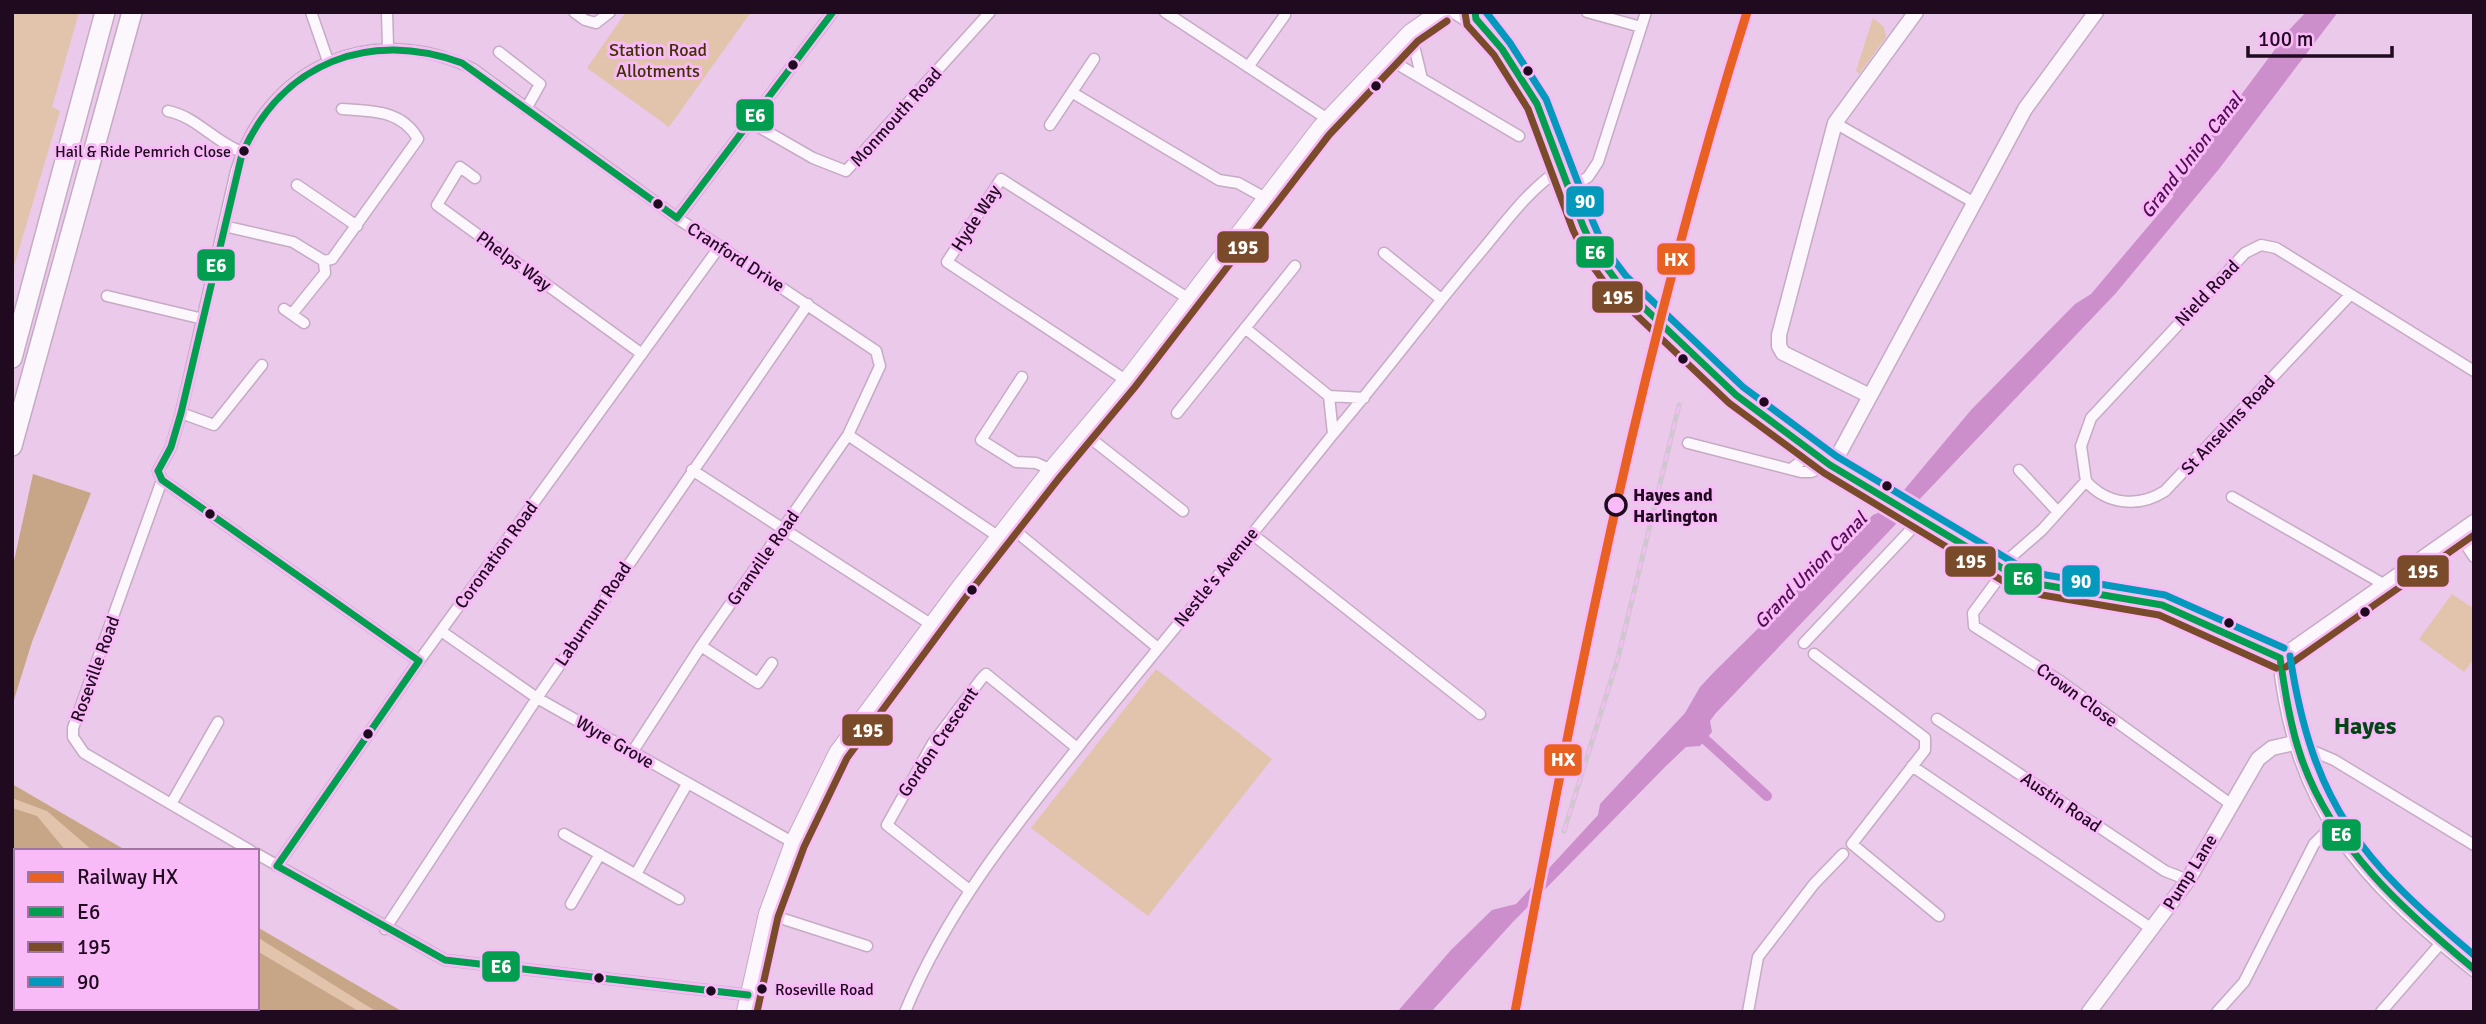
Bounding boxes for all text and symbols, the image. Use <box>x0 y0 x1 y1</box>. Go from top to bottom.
scale bar <box>2248 14 2392 58</box>
text: 100 m <box>2258 26 2313 52</box>
park label: Station Road Allotments <box>609 39 707 82</box>
unlabelled marker <box>786 58 800 72</box>
street label: Monmouth Road <box>846 63 946 171</box>
unlabelled marker <box>1521 64 1535 78</box>
unlabelled marker <box>1369 79 1383 93</box>
water label: Grand Union Canal <box>2135 87 2249 223</box>
line badge: E6 <box>735 98 775 132</box>
text: E6 <box>744 104 766 128</box>
place label: Hail & Ride Pemrich Close <box>55 142 231 162</box>
marker: Hail & Ride Pemrich Close <box>237 144 251 158</box>
street label: Hyde Way <box>946 180 1006 255</box>
line badge: 90 <box>1565 185 1605 218</box>
text: 90 <box>1575 190 1595 214</box>
unlabelled marker <box>651 197 665 211</box>
street label: Cranford Drive <box>683 217 789 297</box>
street label: Phelps Way <box>472 226 556 296</box>
line badge: 195 <box>1216 230 1270 264</box>
line badge: E6 <box>1575 235 1615 269</box>
text: 195 <box>1228 236 1258 260</box>
text: E6 <box>1584 241 1606 265</box>
line badge: HX <box>1656 242 1696 276</box>
line badge: E6 <box>196 248 236 282</box>
text: HX <box>1664 248 1689 272</box>
text: E6 <box>205 254 227 278</box>
street label: Nield Road <box>2170 255 2244 331</box>
line badge: 195 <box>1591 280 1644 314</box>
text: 195 <box>1603 286 1633 310</box>
unlabelled marker <box>1676 352 1690 366</box>
street label: St Anselms Road <box>2176 371 2280 479</box>
unlabelled marker <box>1757 395 1771 409</box>
unlabelled marker <box>1880 479 1894 493</box>
place label: Hayes and Harlington <box>1633 484 1718 527</box>
marker: Hayes and Harlington <box>1605 494 1627 516</box>
street label: Coronation Road <box>450 497 542 613</box>
street label: Granville Road <box>722 506 804 610</box>
water label: Grand Union Canal <box>1749 506 1873 634</box>
unlabelled marker <box>203 507 217 521</box>
street label: Nestle's Avenue <box>1169 523 1263 631</box>
line badge: 195 <box>1944 545 1997 578</box>
text: 195 <box>1956 550 1986 574</box>
line badge: 195 <box>2396 554 2450 588</box>
street label: Laburnum Road <box>550 558 636 670</box>
text: 195 <box>2408 560 2438 584</box>
line badge: E6 <box>2003 562 2043 596</box>
line badge: 90 <box>2061 564 2101 598</box>
text: E6 <box>2012 567 2034 591</box>
text: 90 <box>2071 570 2091 594</box>
unlabelled marker <box>965 583 979 597</box>
unlabelled marker <box>2358 605 2372 619</box>
street label: Roseville Road <box>66 613 124 725</box>
unlabelled marker <box>2222 616 2236 630</box>
street label: Crown Close <box>2032 658 2122 732</box>
street label: Gordon Crescent <box>893 683 983 801</box>
street label: Wyre Grove <box>572 711 658 773</box>
district label: Hayes <box>2334 711 2397 741</box>
line badge: 195 <box>841 713 894 747</box>
text: 195 <box>853 719 883 743</box>
unlabelled marker <box>361 727 375 741</box>
line badge: HX <box>1543 743 1583 777</box>
text: HX <box>1551 748 1576 772</box>
street label: Austin Road <box>2017 767 2105 837</box>
line badge: E6 <box>2321 818 2362 852</box>
text: E6 <box>2330 823 2352 847</box>
street label: Pump Lane <box>2158 830 2222 914</box>
legend <box>14 849 259 1010</box>
text: Railway HX <box>77 864 178 890</box>
text: E6 <box>77 899 100 925</box>
text: 195 <box>77 934 111 960</box>
line badge: E6 <box>481 950 521 983</box>
text: E6 <box>490 955 512 979</box>
text: 90 <box>77 969 100 995</box>
unlabelled marker <box>592 971 606 985</box>
place label: Roseville Road <box>775 980 874 1000</box>
marker: Roseville Road <box>755 982 769 996</box>
unlabelled marker <box>704 984 718 998</box>

